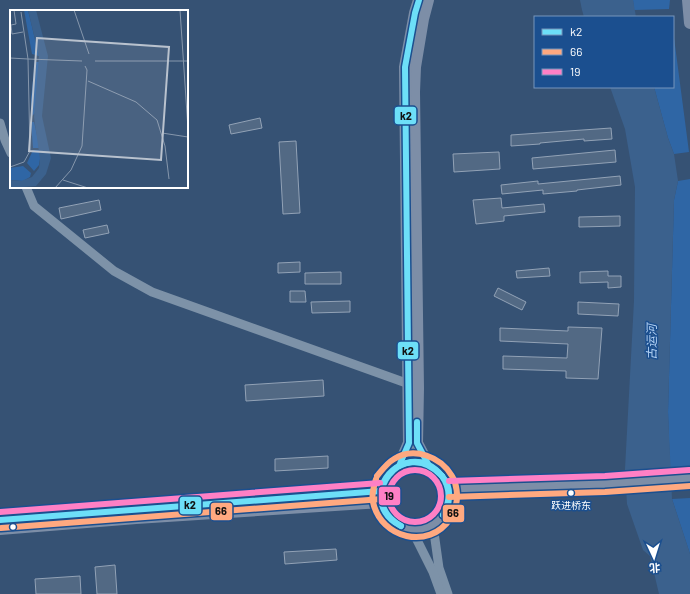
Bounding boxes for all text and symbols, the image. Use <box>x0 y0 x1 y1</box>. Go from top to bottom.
inset map <box>10 10 188 188</box>
legend <box>534 16 674 88</box>
text: k2 <box>570 24 582 38</box>
text: 66 <box>570 44 582 58</box>
text: 19 <box>570 64 580 78</box>
line badge: k2 <box>394 106 417 125</box>
text: k2 <box>400 109 412 122</box>
water label: 古运河 <box>644 322 658 360</box>
line badge: k2 <box>397 341 419 360</box>
text: k2 <box>402 344 414 357</box>
line badge: 19 <box>378 486 401 506</box>
marker: 跃进桥东 <box>566 488 576 498</box>
text: 19 <box>384 489 394 502</box>
line badge: k2 <box>179 496 202 515</box>
text: k2 <box>184 498 196 511</box>
place label: 跃进桥东 <box>551 499 591 511</box>
line badge: 66 <box>210 502 233 521</box>
text: 66 <box>215 504 227 517</box>
line badge: 66 <box>442 504 465 523</box>
text: 66 <box>447 506 459 519</box>
unlabelled marker <box>8 522 18 532</box>
north arrow <box>634 538 674 578</box>
text: 北 <box>649 562 661 575</box>

